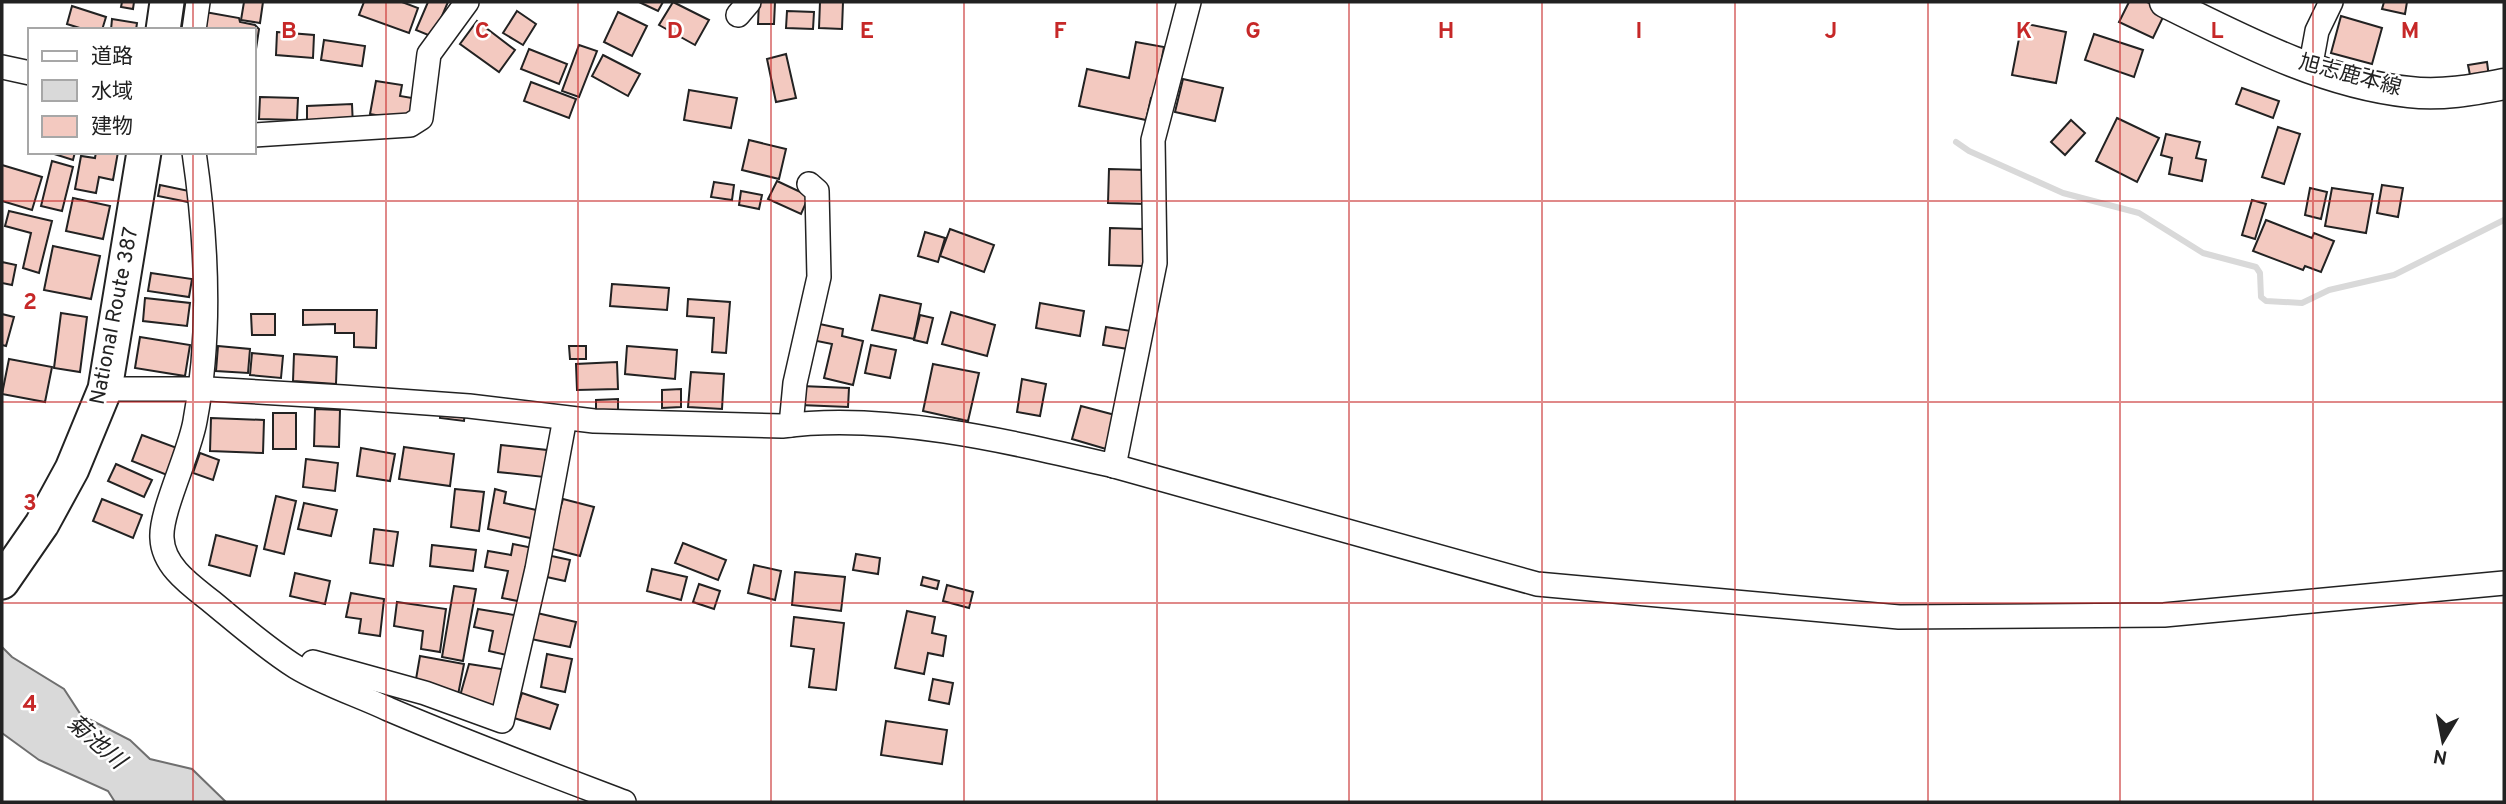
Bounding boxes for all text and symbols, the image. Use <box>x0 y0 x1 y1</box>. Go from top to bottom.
text: B <box>281 18 297 47</box>
text: C <box>475 18 489 47</box>
text: D <box>667 18 683 47</box>
text: E <box>860 18 874 47</box>
text: F <box>1053 18 1067 47</box>
text: G <box>1245 18 1261 47</box>
text: H <box>1438 18 1454 47</box>
text: I <box>1636 18 1642 47</box>
text: J <box>1825 18 1837 47</box>
text: K <box>2016 18 2032 47</box>
text: L <box>2210 18 2224 47</box>
text: M <box>2401 18 2419 47</box>
legend <box>28 28 256 154</box>
text: 道路 <box>91 44 133 71</box>
street label: 旭志鹿本線 <box>2296 49 2404 103</box>
text: 水域 <box>91 79 133 106</box>
text: 建物 <box>91 114 133 141</box>
street label: National Route 387 <box>85 225 145 407</box>
text: 2 <box>23 289 37 318</box>
text: 3 <box>23 490 37 519</box>
text: 4 <box>23 691 37 720</box>
north arrow <box>2408 706 2478 776</box>
water label: 菊池川 <box>59 709 133 779</box>
text: N <box>2432 743 2449 769</box>

